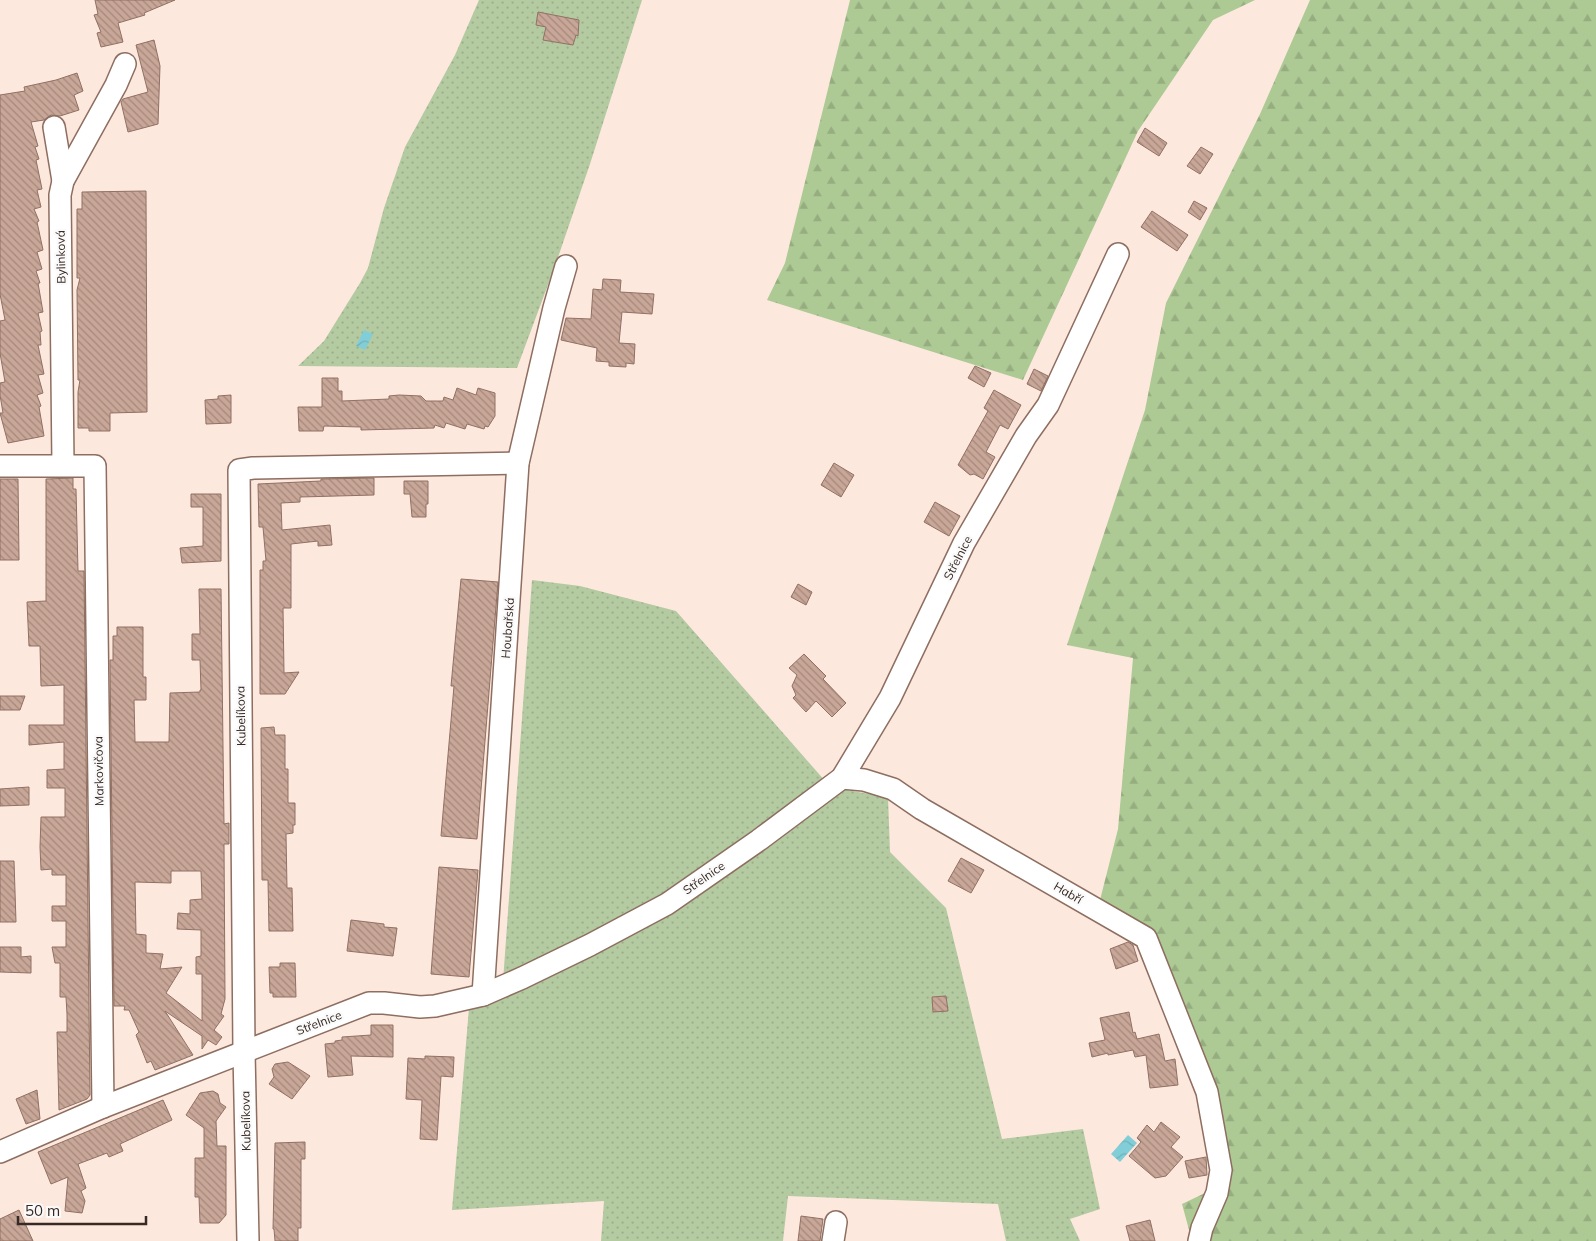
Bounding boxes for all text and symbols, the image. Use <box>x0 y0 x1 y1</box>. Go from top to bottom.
street label: Bylinková <box>53 230 68 284</box>
street label: Střelnice <box>940 533 975 582</box>
street label: Houbařská <box>498 597 517 659</box>
street label: Kubelíkova <box>232 686 249 746</box>
street label: Markovičova <box>90 736 107 806</box>
street label: Střelnice <box>680 858 727 897</box>
street label: Habří <box>1051 878 1086 907</box>
street label: Střelnice <box>294 1007 344 1038</box>
street label: Kubelíkova <box>237 1091 254 1151</box>
scale bar <box>18 1194 145 1226</box>
text: 50 m <box>25 1201 60 1220</box>

